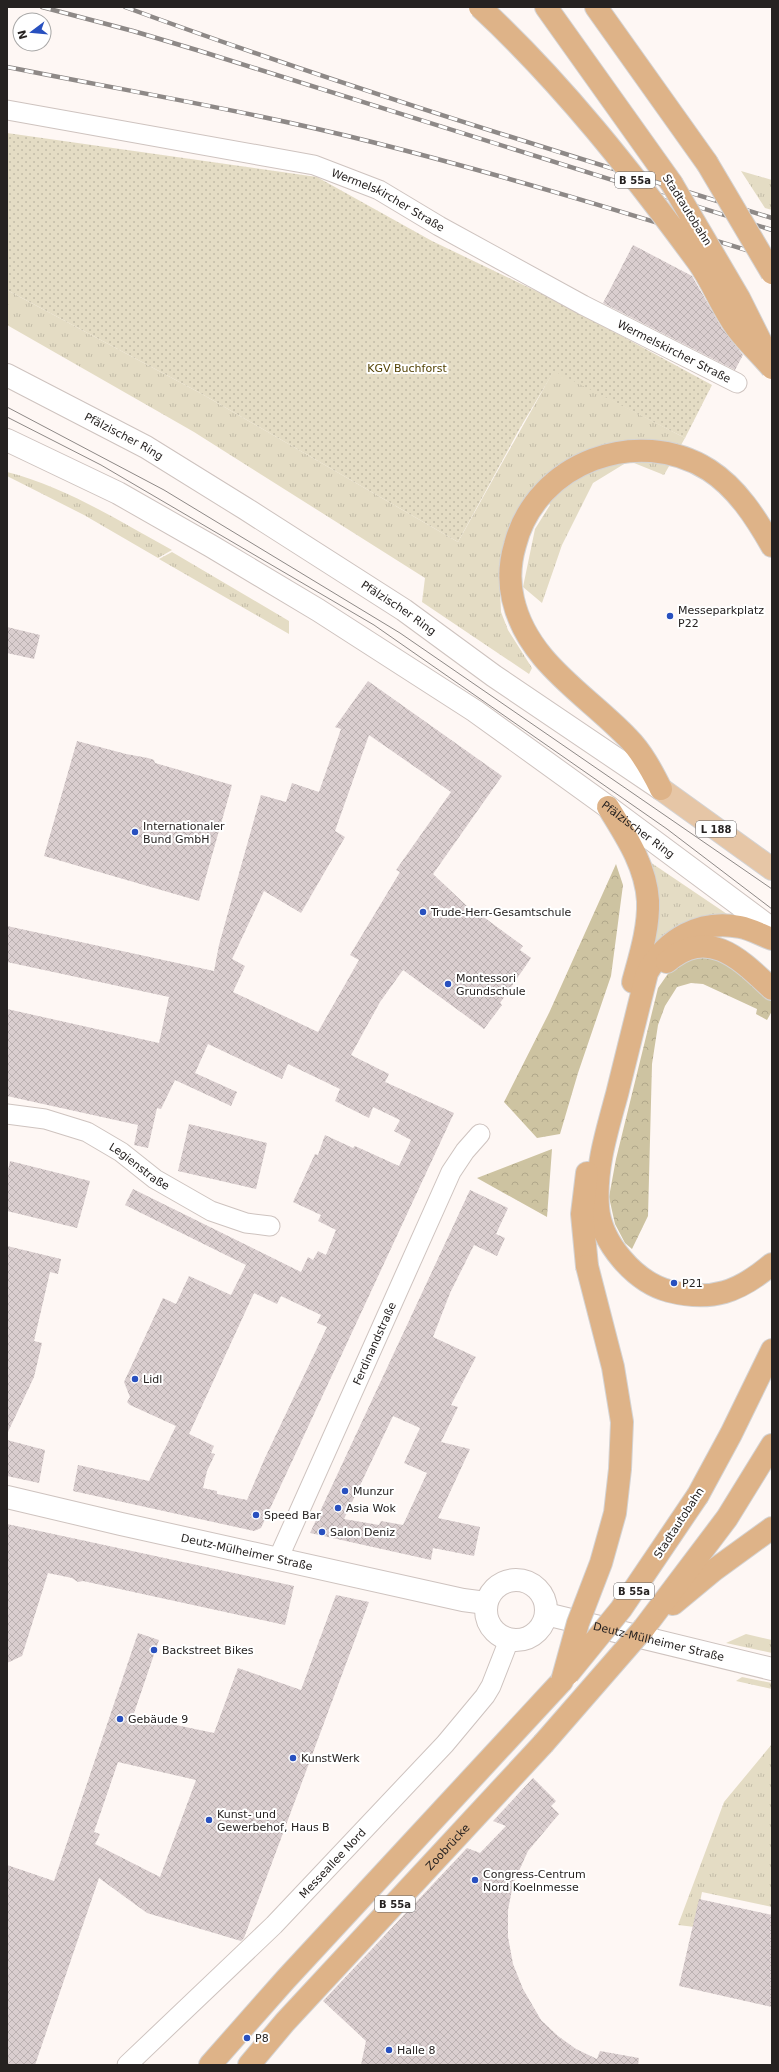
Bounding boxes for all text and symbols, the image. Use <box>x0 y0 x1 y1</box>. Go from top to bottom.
north arrow <box>12 12 52 52</box>
text: N <box>15 28 30 41</box>
street label: Wermelskircher Straße <box>330 166 447 234</box>
road number: B 55a <box>615 172 655 188</box>
street label: Stadtautobahn <box>660 172 714 248</box>
street label: Wermelskircher Straße <box>615 317 733 385</box>
park label: KGV Buchforst <box>367 362 447 375</box>
street label: Pfälzischer Ring <box>82 410 166 463</box>
street label: Pfälzischer Ring <box>359 578 438 638</box>
place label: Messeparkplatz P22 <box>678 604 764 630</box>
marker: Messeparkplatz P22 <box>665 611 675 621</box>
street label: Pfälzischer Ring <box>599 798 677 861</box>
place label: Internationaler Bund GmbH <box>143 820 225 846</box>
road number: L 188 <box>696 821 736 837</box>
marker: Internationaler Bund GmbH <box>130 827 140 837</box>
place label: Trude-Herr-Gesamtschule <box>430 906 571 919</box>
marker: Trude-Herr-Gesamtschule <box>418 907 428 917</box>
place label: Montessori Grundschule <box>456 972 526 998</box>
marker: Montessori Grundschule <box>443 979 453 989</box>
street label: Legienstraße <box>107 1140 172 1193</box>
place label: P21 <box>682 1277 703 1290</box>
marker: P21 <box>669 1278 679 1288</box>
street label: Ferdinandstraße <box>350 1300 399 1387</box>
place label: Lidl <box>143 1373 162 1386</box>
marker: Lidl <box>130 1374 140 1384</box>
place label: Munzur <box>353 1485 394 1498</box>
street label: Stadtautobahn <box>651 1485 707 1561</box>
marker: Munzur <box>340 1486 350 1496</box>
place label: Asia Wok <box>346 1502 397 1515</box>
marker: Asia Wok <box>333 1503 343 1513</box>
place label: Speed Bar <box>264 1509 321 1522</box>
marker: Speed Bar <box>251 1510 261 1520</box>
place label: Salon Deniz <box>330 1526 395 1539</box>
marker: Salon Deniz <box>317 1527 327 1537</box>
street label: Deutz-Mülheimer Straße <box>180 1531 314 1573</box>
road number: B 55a <box>614 1583 654 1599</box>
street label: Deutz-Mülheimer Straße <box>592 1619 726 1664</box>
place label: Backstreet Bikes <box>162 1644 254 1657</box>
marker: Backstreet Bikes <box>149 1645 159 1655</box>
place label: Gebäude 9 <box>128 1713 188 1726</box>
marker: Gebäude 9 <box>115 1714 125 1724</box>
place label: KunstWerk <box>301 1752 360 1765</box>
marker: KunstWerk <box>288 1753 298 1763</box>
place label: Kunst- und Gewerbehof, Haus B <box>217 1808 330 1834</box>
marker: Kunst- und Gewerbehof, Haus B <box>204 1815 214 1825</box>
street label: Zoobrücke <box>423 1821 472 1873</box>
street label: Messeallee Nord <box>296 1826 368 1901</box>
place label: Congress-Centrum Nord Koelnmesse <box>483 1868 586 1894</box>
marker: Congress-Centrum Nord Koelnmesse <box>470 1875 480 1885</box>
road number: B 55a <box>375 1896 415 1912</box>
place label: P8 <box>255 2032 269 2045</box>
marker: P8 <box>242 2033 252 2043</box>
place label: Halle 8 <box>397 2044 435 2057</box>
marker: Halle 8 <box>384 2045 394 2055</box>

